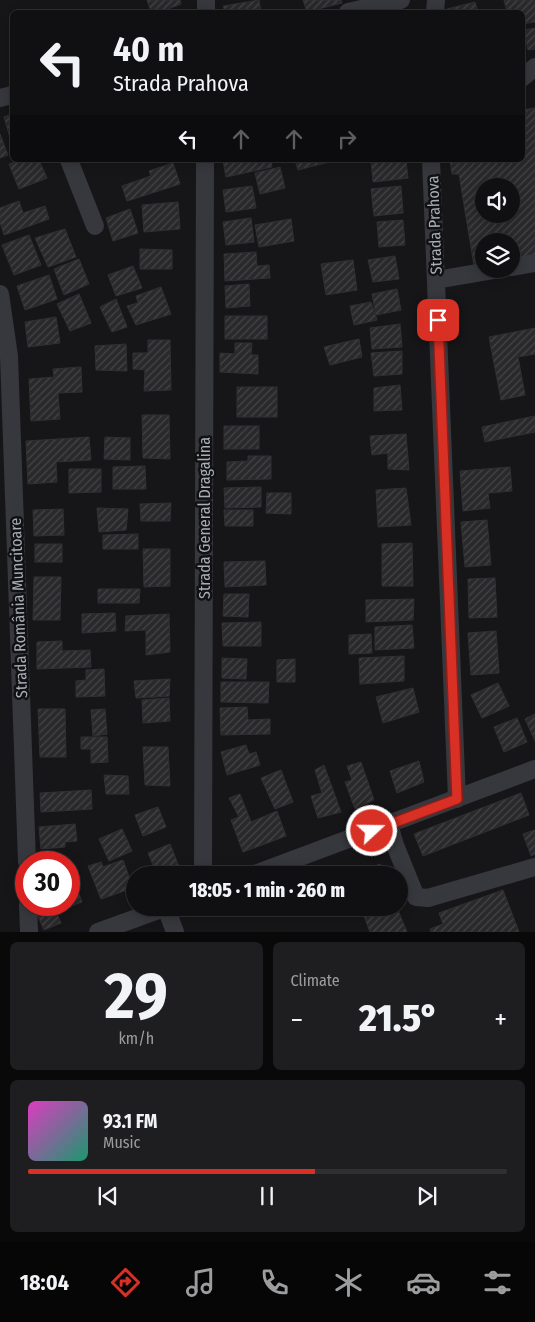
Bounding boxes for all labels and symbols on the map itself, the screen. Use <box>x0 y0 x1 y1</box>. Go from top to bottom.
street label: Strada Prahova <box>423 175 446 275</box>
pin <box>417 299 459 341</box>
street label: Strada General Dragalina <box>195 437 214 599</box>
street label: Strada România Muncitoare <box>6 517 31 699</box>
position arrow <box>345 804 397 856</box>
speed limit sign: 30 <box>15 851 80 916</box>

